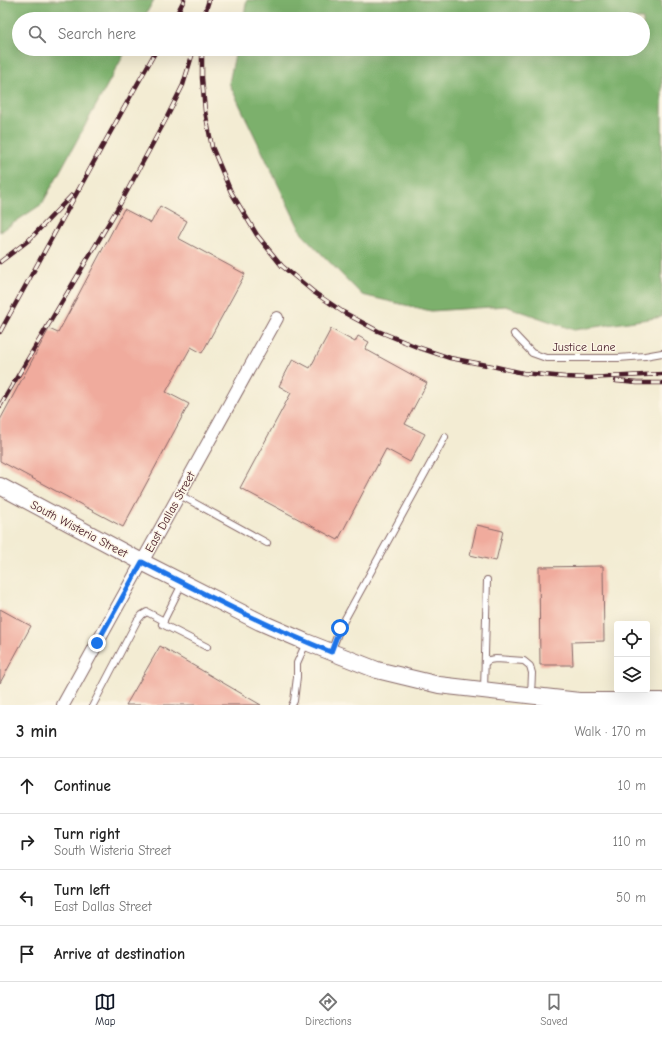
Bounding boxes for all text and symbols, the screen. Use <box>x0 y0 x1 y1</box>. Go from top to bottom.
search box <box>12 12 650 56</box>
icon: search <box>26 23 48 45</box>
text: Search here <box>58 25 136 43</box>
street label: Justice Lane <box>552 340 616 354</box>
street label: East Dallas Street <box>142 469 198 555</box>
street label: South Wisteria Street <box>28 497 130 561</box>
route start <box>331 619 349 637</box>
map controls <box>614 621 650 693</box>
button: locate <box>614 621 650 657</box>
route end <box>88 634 106 652</box>
button: layers <box>614 657 650 693</box>
text: 3 min <box>16 722 57 741</box>
text: Walk · 170 m <box>574 724 646 739</box>
icon: ahead <box>16 775 38 797</box>
text: Continue <box>54 777 111 795</box>
text: 10 m <box>618 778 646 793</box>
text: Turn right <box>54 825 120 843</box>
icon: right <box>16 831 38 853</box>
text: 110 m <box>613 834 646 849</box>
text: South Wisteria Street <box>54 843 171 858</box>
text: Turn left <box>54 881 110 899</box>
icon: left <box>16 887 38 909</box>
text: 50 m <box>616 890 646 905</box>
text: East Dallas Street <box>54 899 152 914</box>
icon: arrive <box>16 943 38 965</box>
text: Arrive at destination <box>54 945 185 963</box>
tab: Map <box>94 991 116 1028</box>
tab: Directions <box>305 991 352 1028</box>
tab: Saved <box>540 991 568 1028</box>

